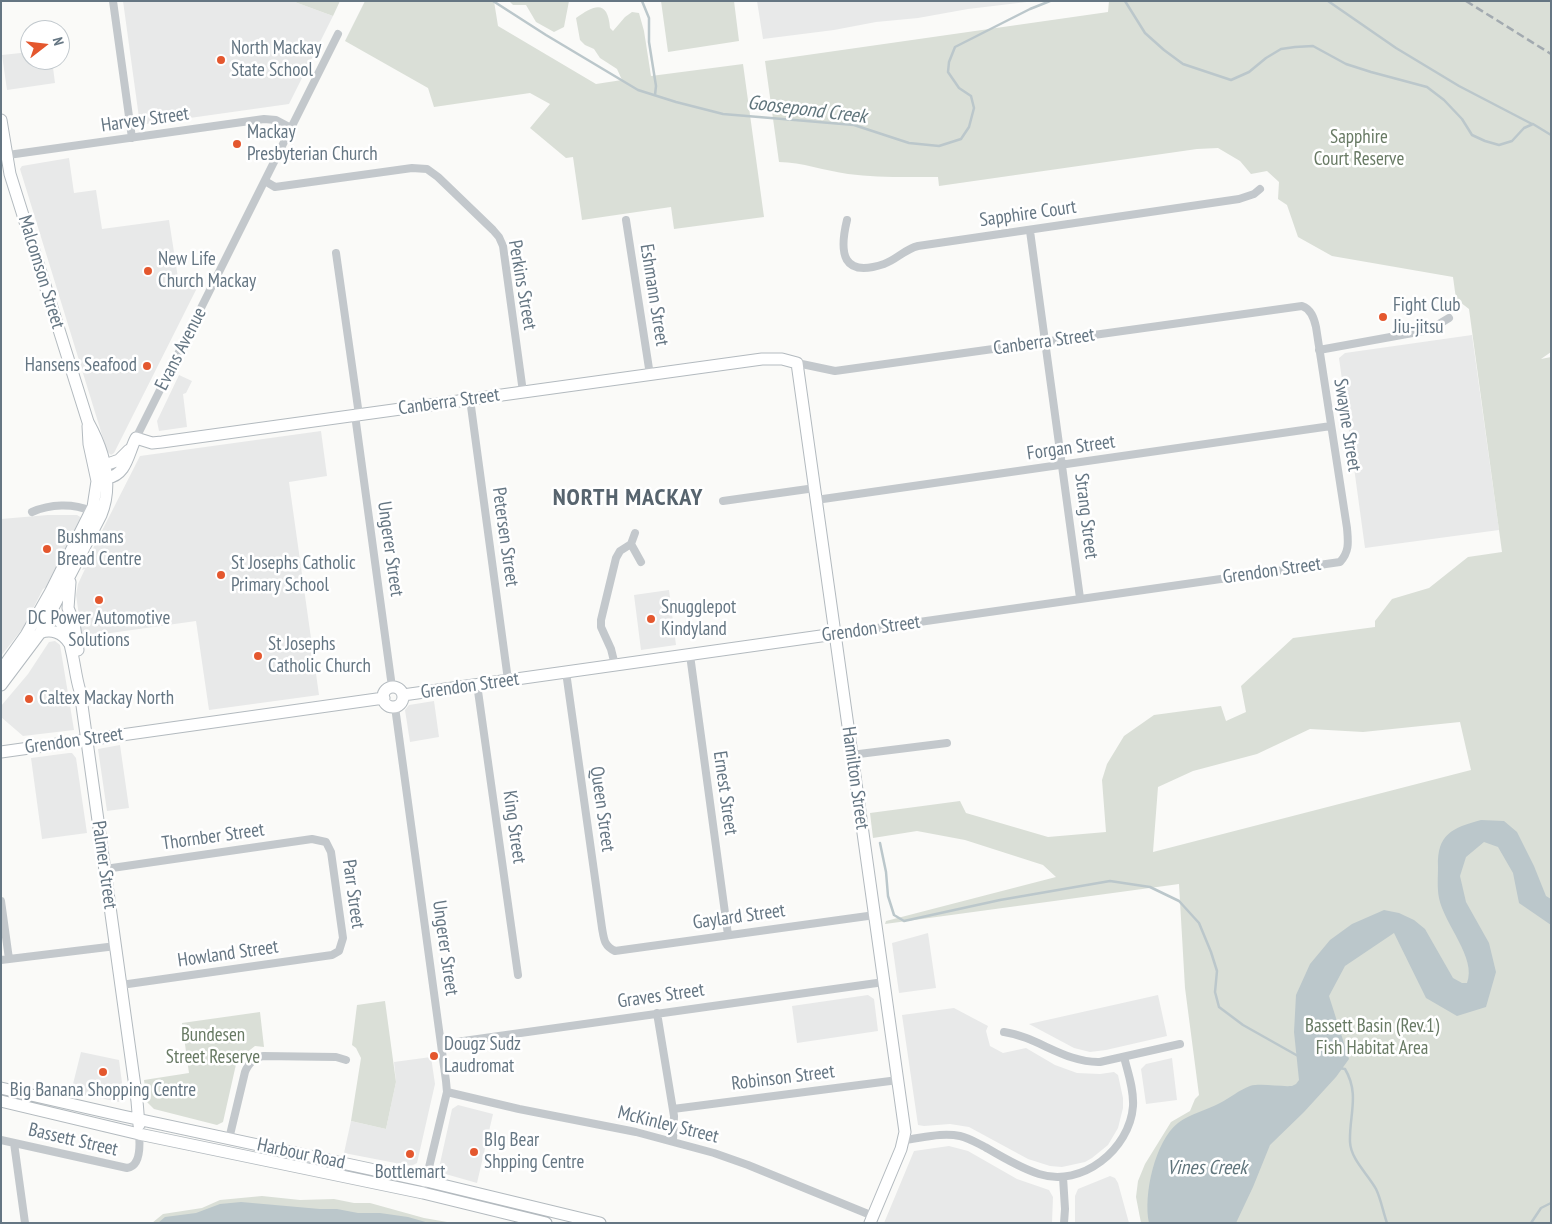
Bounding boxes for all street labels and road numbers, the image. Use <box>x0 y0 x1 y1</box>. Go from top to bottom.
street label: Harvey Street <box>100 103 190 137</box>
street label: Sapphire Court <box>978 196 1078 232</box>
street label: Malcomson Street <box>13 212 69 332</box>
street label: Perkins Street <box>503 238 541 332</box>
street label: Eshmann Street <box>635 242 673 348</box>
street label: Evans Avenue <box>150 304 212 394</box>
street label: Canberra Street <box>992 324 1096 360</box>
street label: Swayne Street <box>1328 377 1366 473</box>
street label: Canberra Street <box>397 384 501 420</box>
street label: Forgan Street <box>1025 431 1117 465</box>
street label: Strang Street <box>1069 472 1103 560</box>
street label: Petersen Street <box>487 486 523 588</box>
street label: Ungerer Street <box>372 500 408 598</box>
street label: Grendon Street <box>1221 553 1323 589</box>
street label: Grendon Street <box>820 611 922 647</box>
street label: Grendon Street <box>419 668 521 704</box>
street label: Grendon Street <box>23 723 125 759</box>
street label: Hamilton Street <box>836 725 874 831</box>
street label: Ernest Street <box>708 750 742 836</box>
street label: Queen Street <box>585 765 619 853</box>
street label: King Street <box>498 789 530 865</box>
street label: Palmer Street <box>87 819 121 911</box>
street label: Thornber Street <box>160 819 266 855</box>
street label: Parr Street <box>337 858 369 930</box>
street label: Ungerer Street <box>427 899 463 997</box>
street label: Gaylard Street <box>691 899 787 935</box>
street label: Howland Street <box>176 936 280 972</box>
street label: Graves Street <box>616 979 706 1013</box>
street label: Robinson Street <box>730 1060 836 1096</box>
street label: McKinley Street <box>615 1101 721 1149</box>
street label: Bassett Street <box>26 1119 120 1161</box>
street label: Harbour Road <box>255 1134 347 1174</box>

